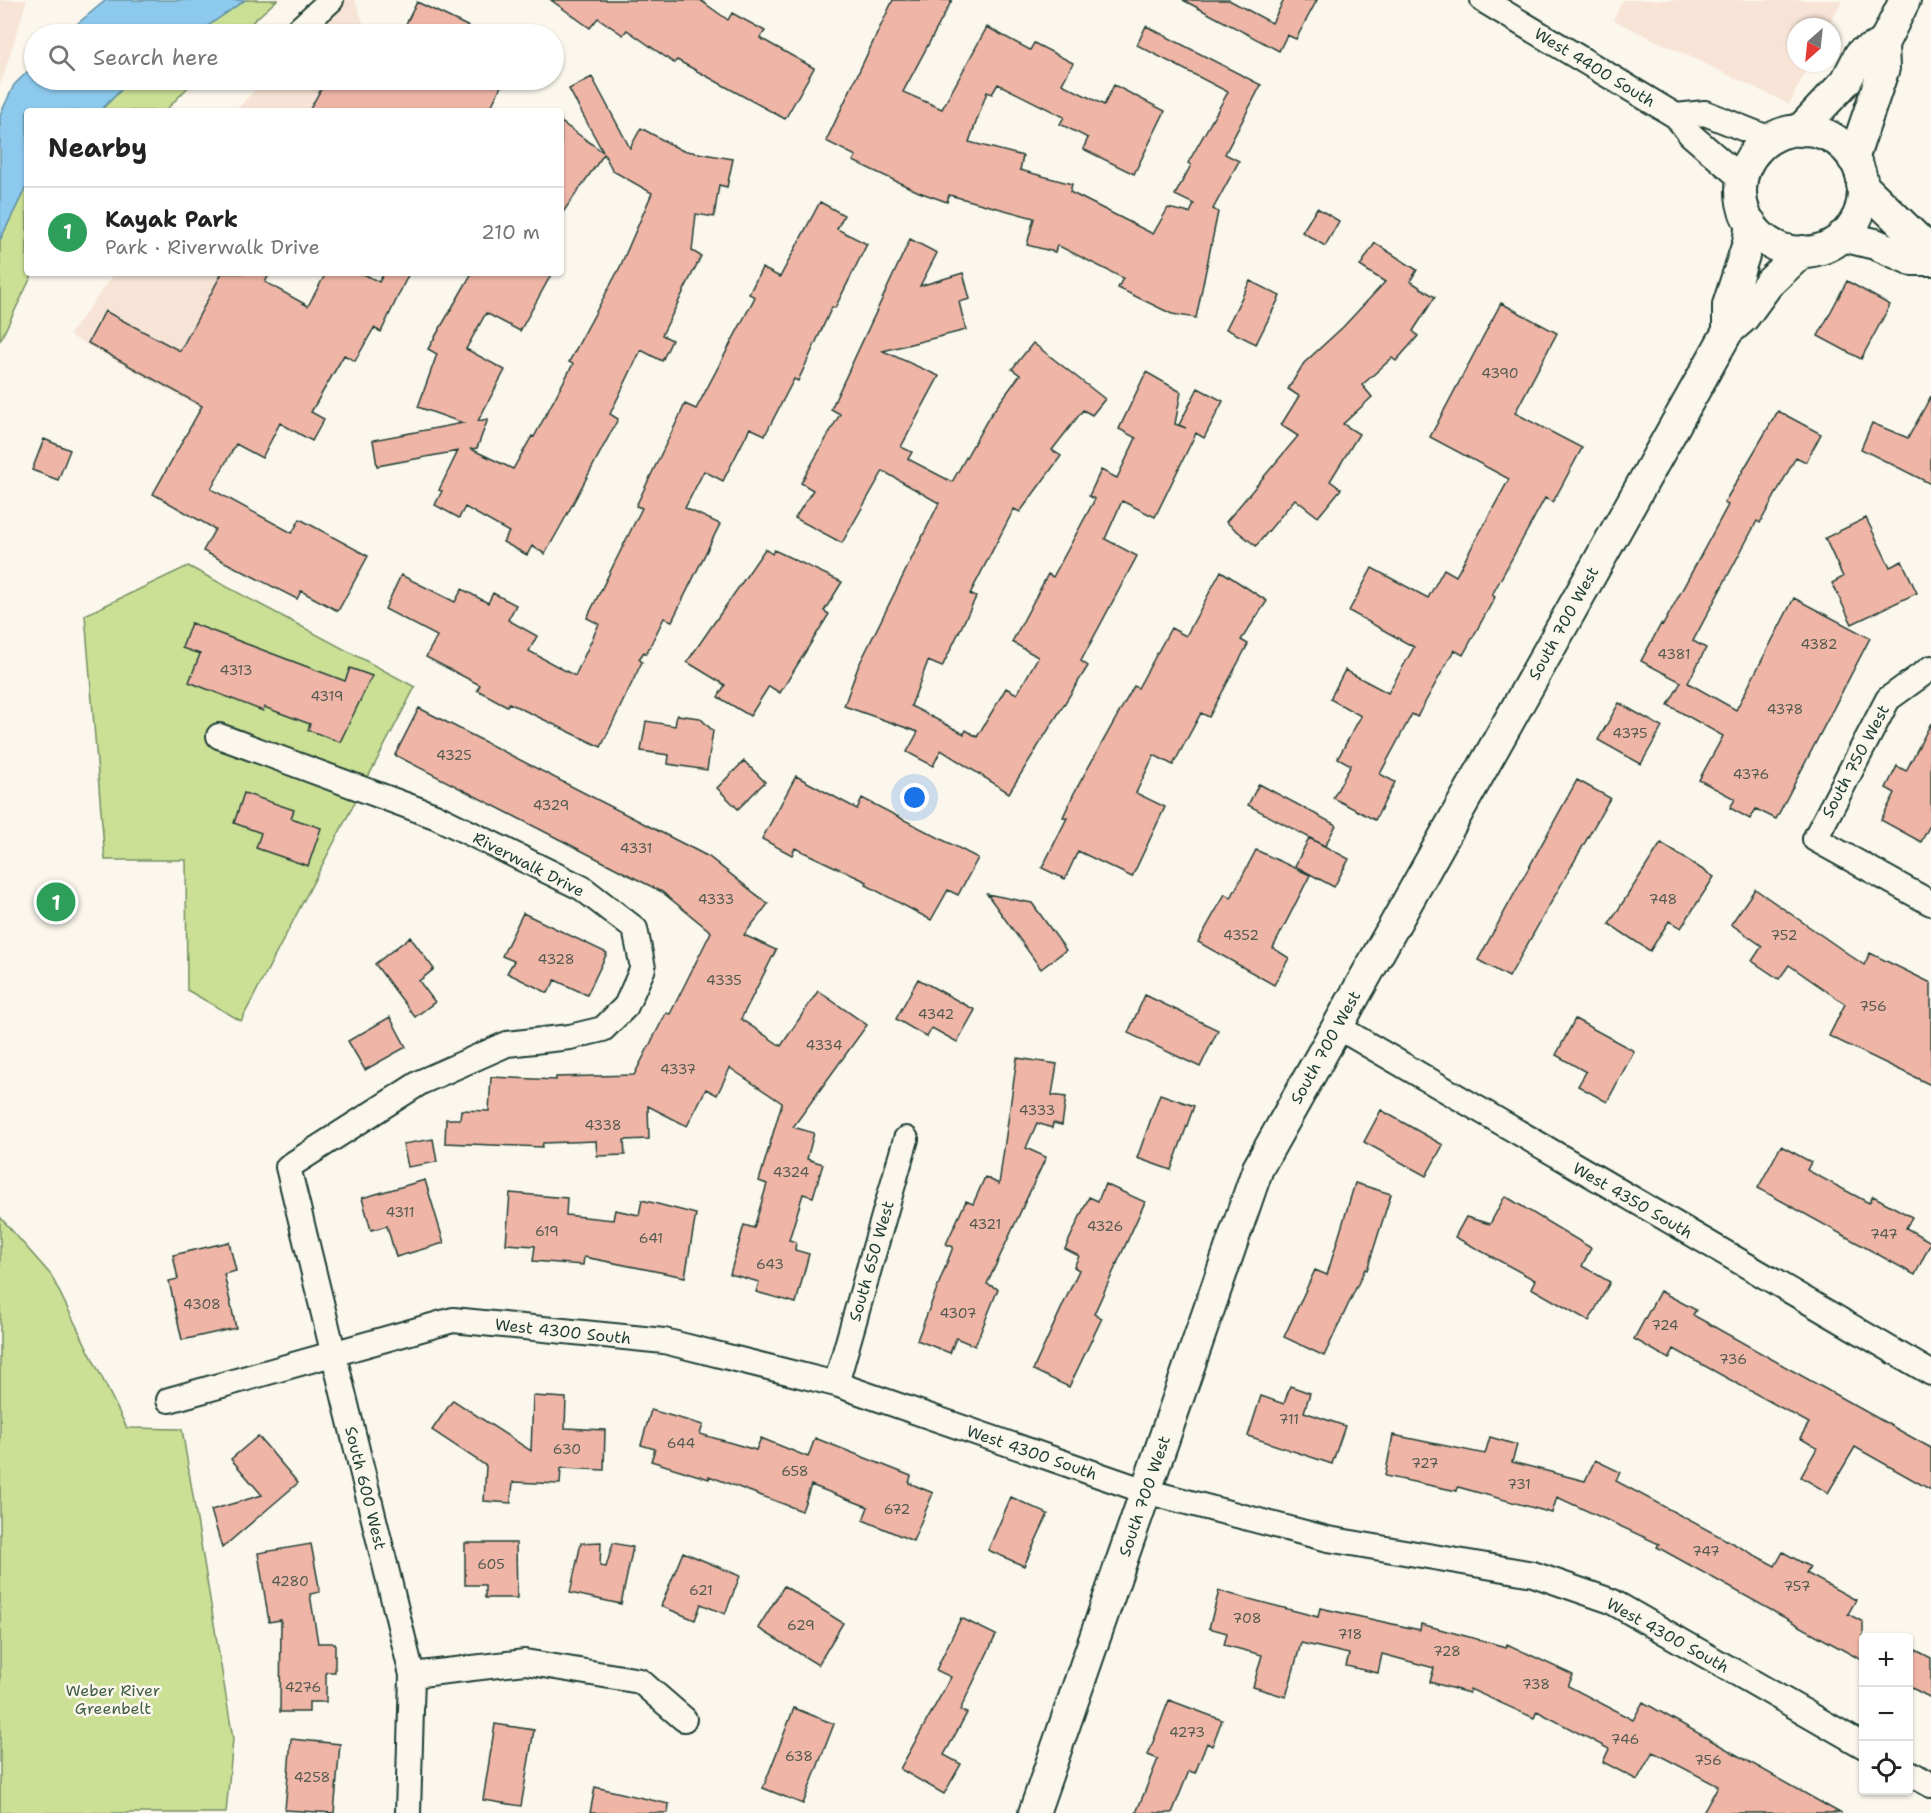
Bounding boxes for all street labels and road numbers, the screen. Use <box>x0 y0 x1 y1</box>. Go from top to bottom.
street label: West 4400 South <box>1530 23 1659 112</box>
street label: South 700 West <box>1524 563 1603 684</box>
street label: South 750 West <box>1817 701 1894 821</box>
street label: Riverwalk Drive <box>470 827 588 902</box>
street label: South 700 West <box>1286 987 1365 1108</box>
street label: West 4350 South <box>1569 1158 1696 1243</box>
street label: South 650 West <box>844 1198 899 1324</box>
street label: West 4300 South <box>494 1314 632 1349</box>
street label: West 4300 South <box>964 1420 1100 1485</box>
street label: South 600 West <box>340 1424 391 1552</box>
street label: South 700 West <box>1114 1433 1175 1559</box>
street label: West 4300 South <box>1603 1593 1733 1678</box>

